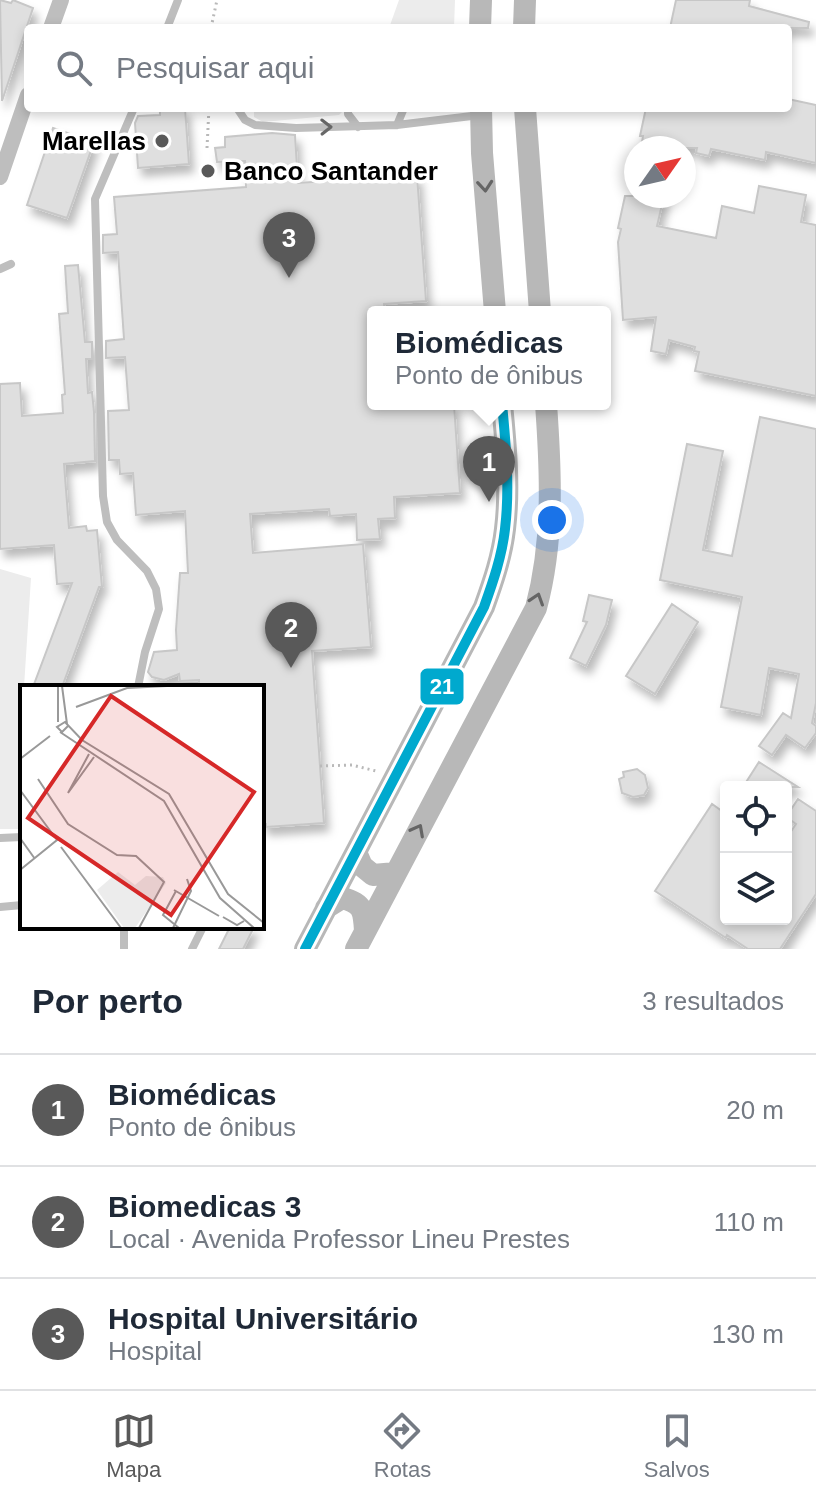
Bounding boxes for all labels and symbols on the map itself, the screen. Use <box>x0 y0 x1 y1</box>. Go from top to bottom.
one-way arrow <box>320 119 333 136</box>
place label: Marellas <box>42 126 146 156</box>
marker: Marellas <box>153 132 171 150</box>
north arrow <box>624 136 696 208</box>
place label: Banco Santander <box>224 156 438 186</box>
marker: Banco Santander <box>199 162 217 180</box>
one-way arrow <box>476 180 493 193</box>
pin: 3 <box>263 212 315 278</box>
pin: 1 <box>463 436 515 502</box>
your location <box>532 500 572 540</box>
one-way arrow <box>528 593 544 607</box>
pin: 2 <box>265 602 317 668</box>
line badge: 21 <box>419 667 465 706</box>
text: 21 <box>430 674 454 699</box>
inset map <box>20 685 264 929</box>
one-way arrow <box>408 825 424 839</box>

